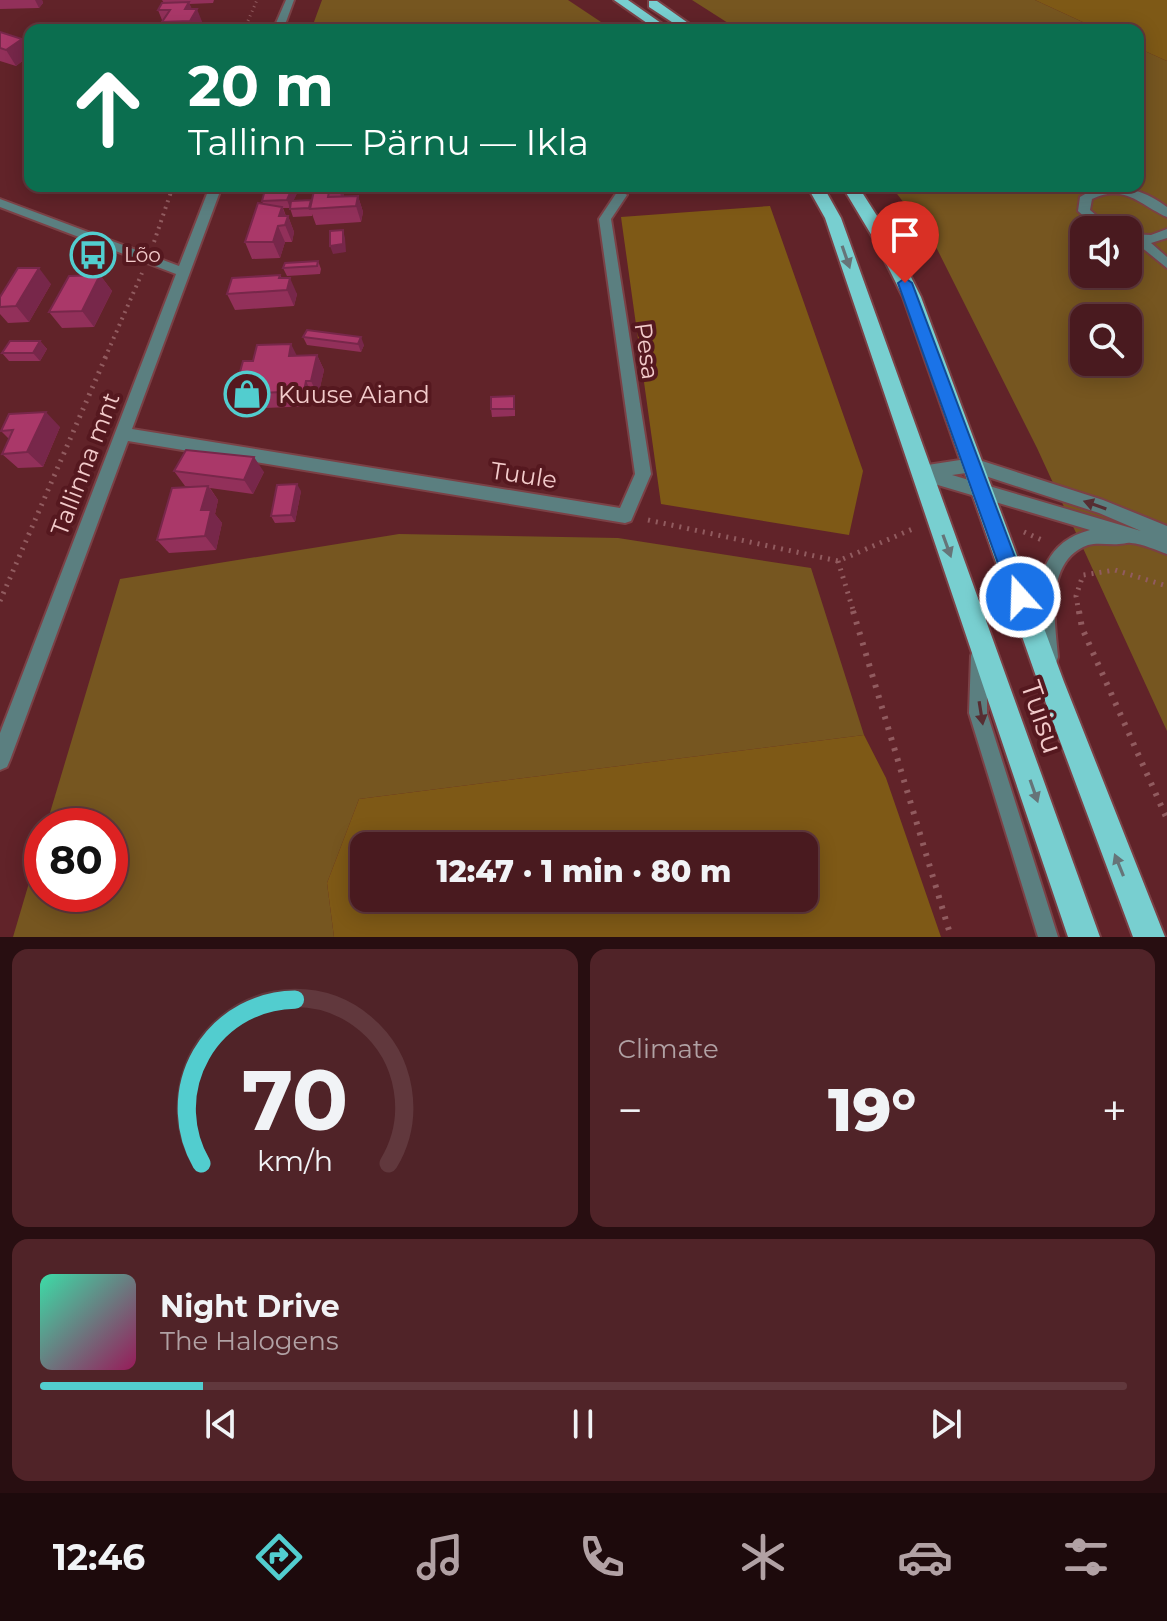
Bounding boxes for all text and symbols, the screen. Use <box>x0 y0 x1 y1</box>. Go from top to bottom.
text: 20 m <box>188 52 334 120</box>
icon: ahead <box>56 56 160 160</box>
text: Tallinn — Pärnu — Ikla <box>188 120 589 164</box>
pin <box>871 201 939 283</box>
icon: arrive <box>883 213 927 257</box>
map controls <box>1070 216 1142 376</box>
button: sound <box>1070 216 1142 288</box>
bus stop icon: Lõo <box>69 231 117 279</box>
place label: Lõo <box>124 243 161 267</box>
one-way arrow <box>841 245 853 269</box>
button: search <box>1070 304 1142 376</box>
street label: Pesa <box>629 321 665 381</box>
shop icon: Kuuse Aiand <box>223 370 271 418</box>
place label: Kuuse Aiand <box>278 380 430 409</box>
street label: Tallinna mnt <box>44 388 126 540</box>
street label: Tuule <box>489 455 559 495</box>
one-way arrow <box>1082 498 1106 510</box>
one-way arrow <box>941 534 954 558</box>
position arrow <box>978 555 1062 639</box>
street label: Tuisu <box>1014 676 1070 758</box>
one-way arrow <box>975 701 988 726</box>
one-way arrow <box>1028 780 1040 804</box>
speed limit sign: 80 <box>24 808 128 912</box>
text: 12:47 · 1 min · 80 m <box>437 853 731 890</box>
one-way arrow <box>1113 853 1126 877</box>
text: Climate <box>618 1033 719 1065</box>
text: 70 <box>242 1049 348 1151</box>
text: 19° <box>828 1073 916 1146</box>
text: − <box>618 1083 643 1137</box>
text: + <box>1102 1083 1127 1137</box>
text: km/h <box>257 1143 333 1178</box>
text: Night Drive <box>160 1288 340 1325</box>
text: The Halogens <box>160 1325 339 1357</box>
icon: previous <box>199 1402 243 1446</box>
icon: pause <box>561 1402 605 1446</box>
icon: next <box>924 1402 968 1446</box>
icon: directions <box>251 1529 307 1585</box>
icon: music <box>412 1529 468 1585</box>
icon: phone <box>574 1529 630 1585</box>
icon: climate <box>735 1529 791 1585</box>
icon: car <box>897 1529 953 1585</box>
icon: filters <box>1058 1529 1114 1585</box>
text: 12:46 <box>53 1535 145 1579</box>

